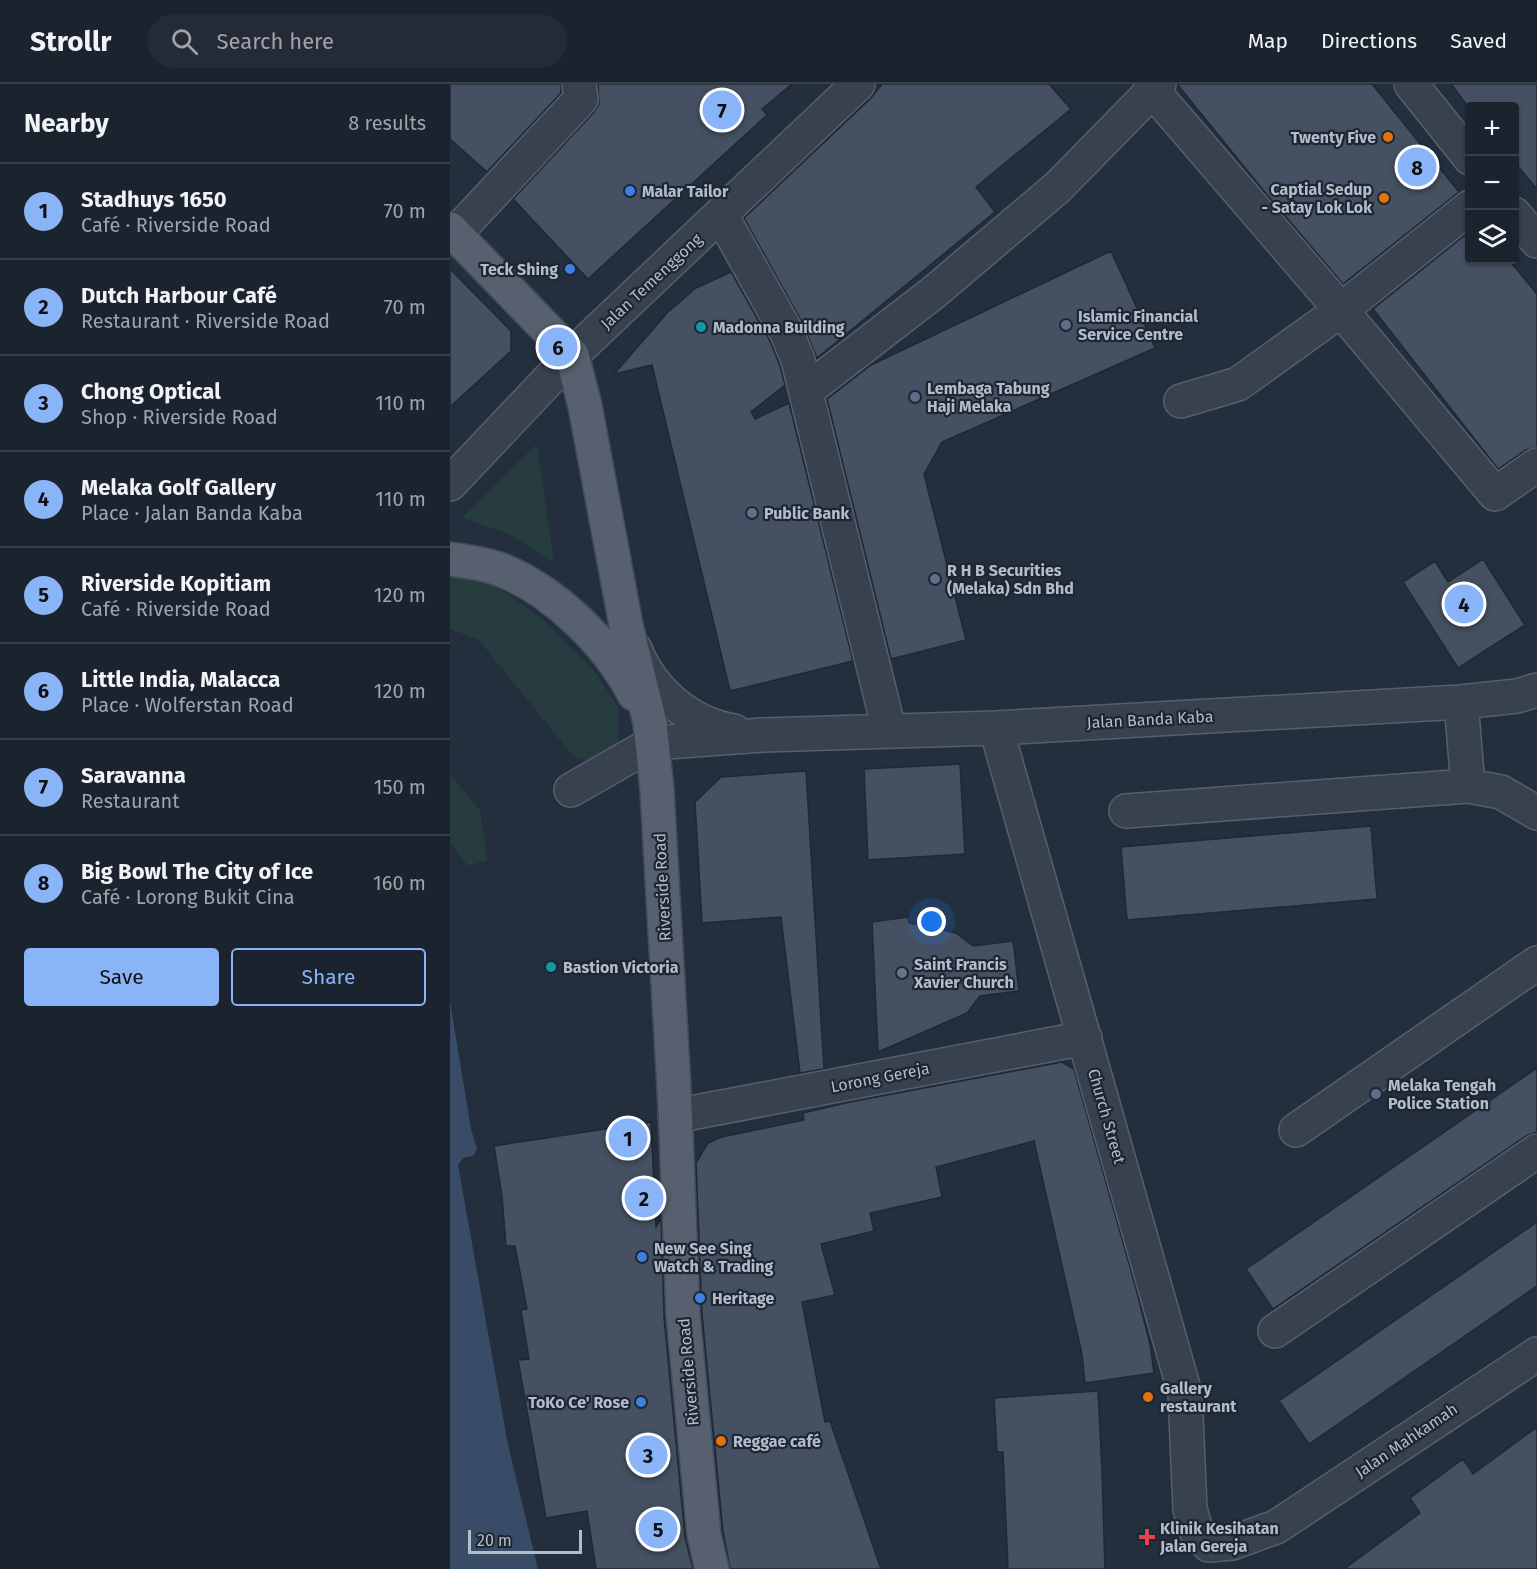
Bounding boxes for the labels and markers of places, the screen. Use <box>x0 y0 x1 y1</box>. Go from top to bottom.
pin: 7 <box>702 87 742 132</box>
place label: Twenty Five <box>1291 128 1376 147</box>
marker: Twenty Five <box>1381 130 1395 144</box>
pin: 8 <box>1398 144 1436 190</box>
place label: Captial Sedup - Satay Lok Lok <box>1261 180 1372 217</box>
place label: Malar Tailor <box>642 182 729 201</box>
marker: Malar Tailor <box>623 184 637 198</box>
marker: Captial Sedup - Satay Lok Lok <box>1377 191 1391 205</box>
place label: Teck Shing <box>480 260 558 279</box>
marker: Teck Shing <box>563 262 577 276</box>
place label: Islamic Financial Service Centre <box>1078 307 1198 344</box>
place label: Madonna Building <box>713 318 845 337</box>
marker: Islamic Financial Service Centre <box>1059 318 1073 332</box>
marker: Madonna Building <box>694 320 708 334</box>
pin: 6 <box>538 324 578 370</box>
place label: Lembaga Tabung Haji Melaka <box>927 379 1050 416</box>
marker: Lembaga Tabung Haji Melaka <box>908 390 922 404</box>
place label: Public Bank <box>764 504 849 523</box>
marker: Public Bank <box>745 506 759 520</box>
place label: R H B Securities (Melaka) Sdn Bhd <box>947 561 1074 598</box>
marker: R H B Securities (Melaka) Sdn Bhd <box>928 572 942 586</box>
pin: 4 <box>1444 582 1484 626</box>
place label: Saint Francis Xavier Church <box>913 955 1014 992</box>
place label: Bastion Victoria <box>563 958 679 977</box>
marker: Bastion Victoria <box>544 960 558 974</box>
marker: Saint Francis Xavier Church <box>895 966 909 980</box>
place label: Melaka Tengah Police Station <box>1388 1076 1496 1113</box>
marker: Melaka Tengah Police Station <box>1369 1087 1383 1101</box>
pin: 1 <box>608 1116 648 1160</box>
pin: 2 <box>624 1176 664 1220</box>
place label: New See Sing Watch & Trading <box>654 1239 773 1276</box>
marker: New See Sing Watch & Trading <box>635 1250 649 1264</box>
place label: Heritage <box>712 1289 774 1308</box>
marker: Heritage <box>693 1291 707 1305</box>
place label: Gallery restaurant <box>1160 1379 1237 1416</box>
marker: Gallery restaurant <box>1141 1390 1155 1404</box>
place label: ToKo Ce' Rose <box>528 1393 629 1412</box>
marker: ToKo Ce' Rose <box>634 1395 648 1409</box>
pin: 3 <box>628 1432 668 1478</box>
place label: Reggae café <box>733 1432 821 1451</box>
marker: Reggae café <box>714 1434 728 1448</box>
pin: 5 <box>638 1506 678 1552</box>
place label: Klinik Kesihatan Jalan Gereja <box>1159 1519 1279 1556</box>
marker: Klinik Kesihatan Jalan Gereja <box>1138 1528 1156 1546</box>

